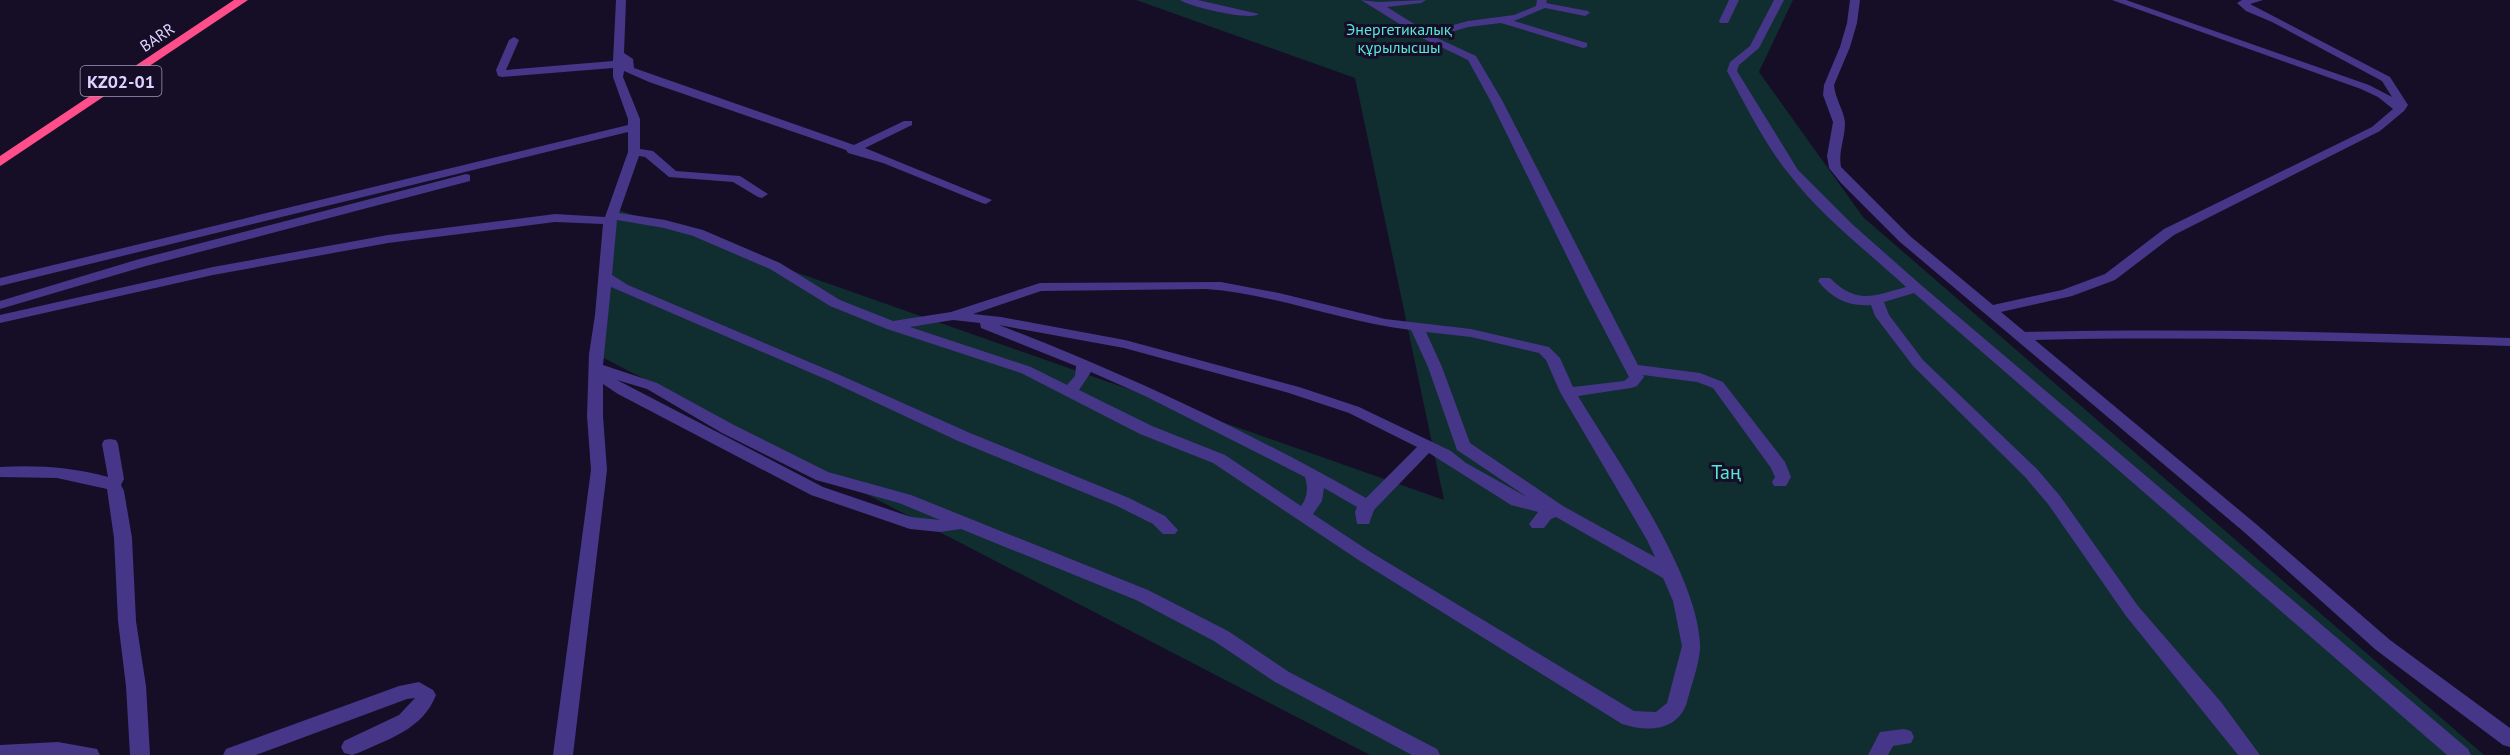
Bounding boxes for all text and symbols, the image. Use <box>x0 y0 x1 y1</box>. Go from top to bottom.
street label: BARR <box>136 18 178 56</box>
park label: Энергетикалық құрылысшы <box>1346 19 1452 57</box>
road number: KZ02-01 <box>80 66 162 96</box>
park label: Таң <box>1711 459 1741 485</box>

